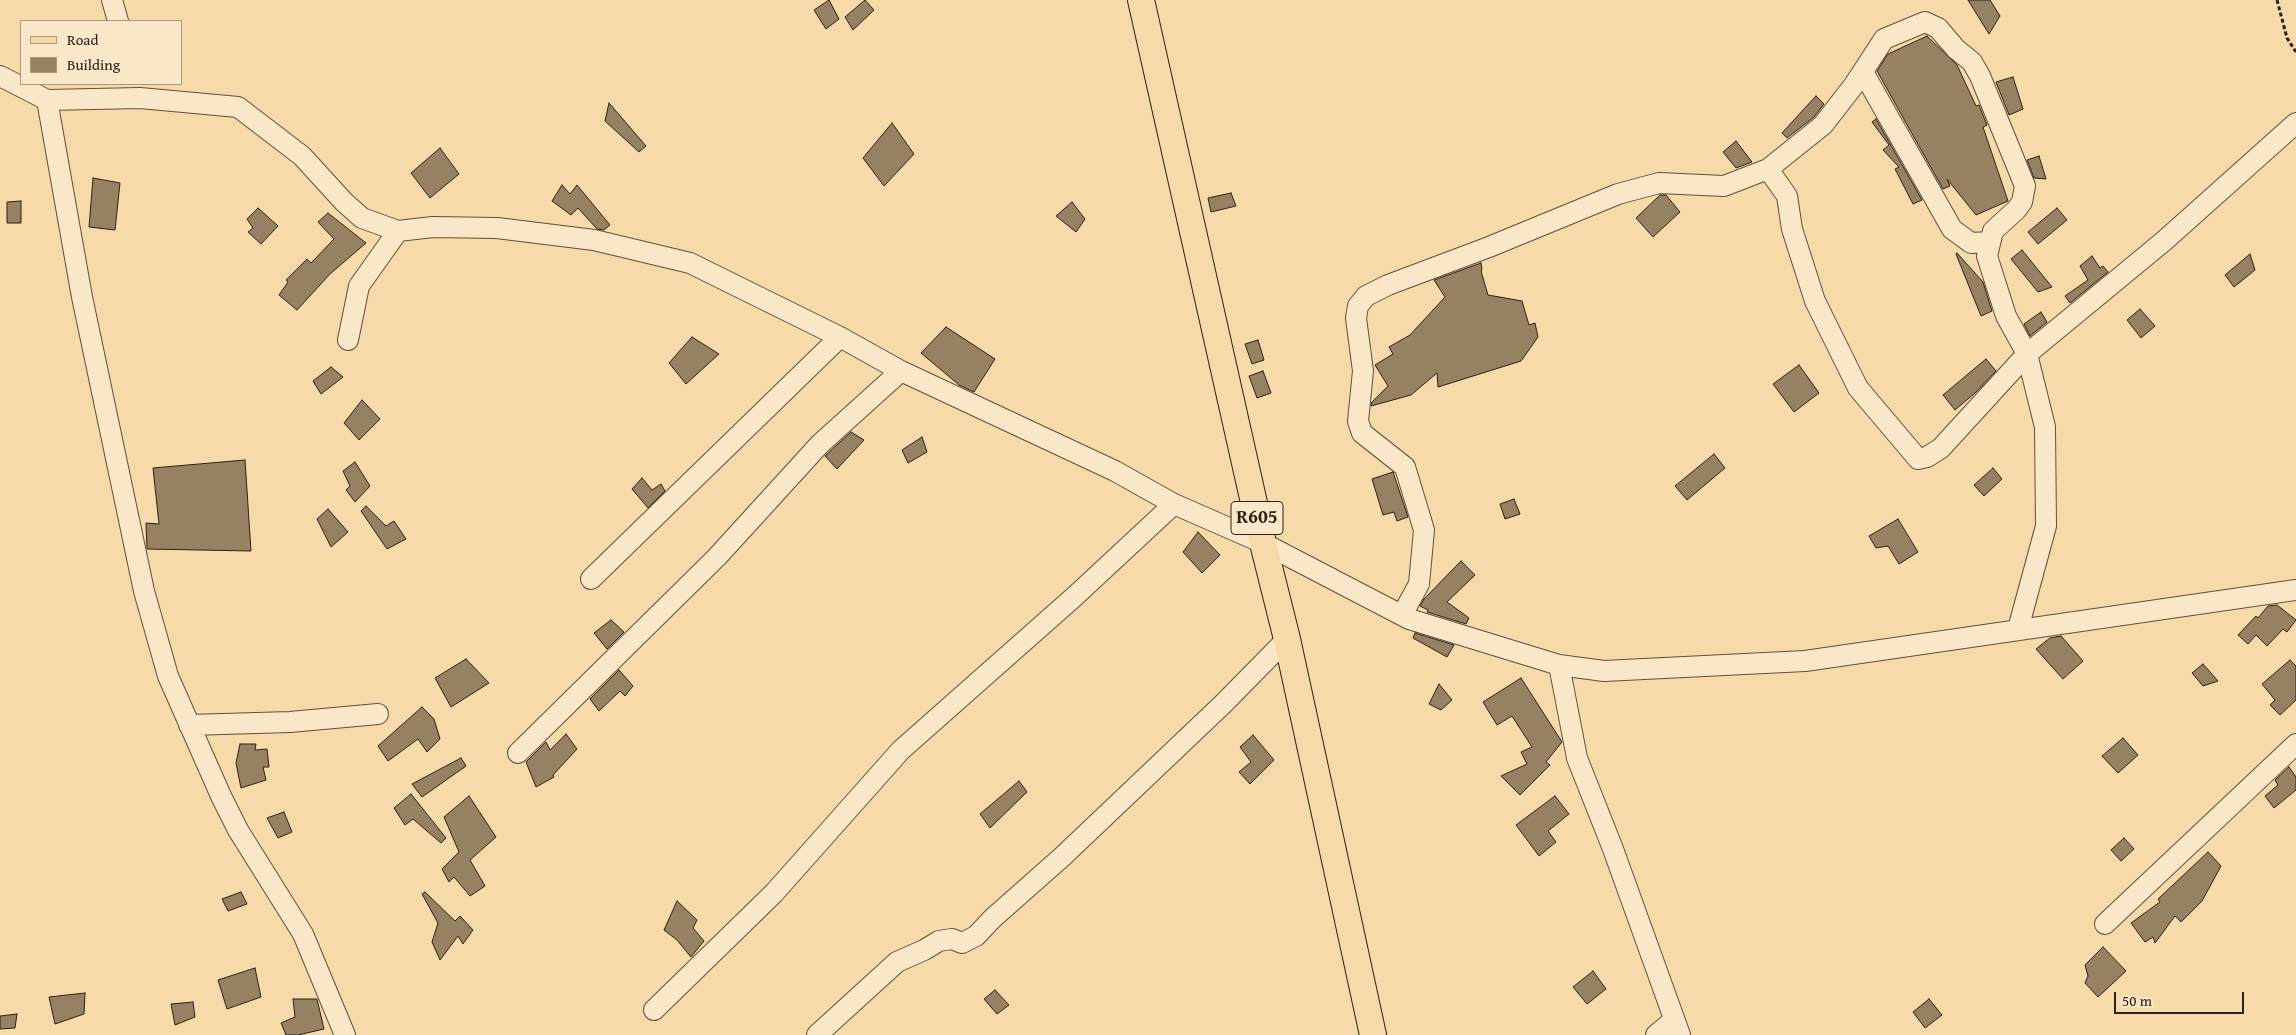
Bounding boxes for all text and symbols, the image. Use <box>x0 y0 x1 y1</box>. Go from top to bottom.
legend <box>20 20 182 85</box>
text: Road <box>67 29 98 50</box>
text: Building <box>67 54 120 75</box>
road number: R605 <box>1231 502 1283 534</box>
scale bar <box>2116 982 2246 1014</box>
text: 50 m <box>2122 990 2152 1011</box>

